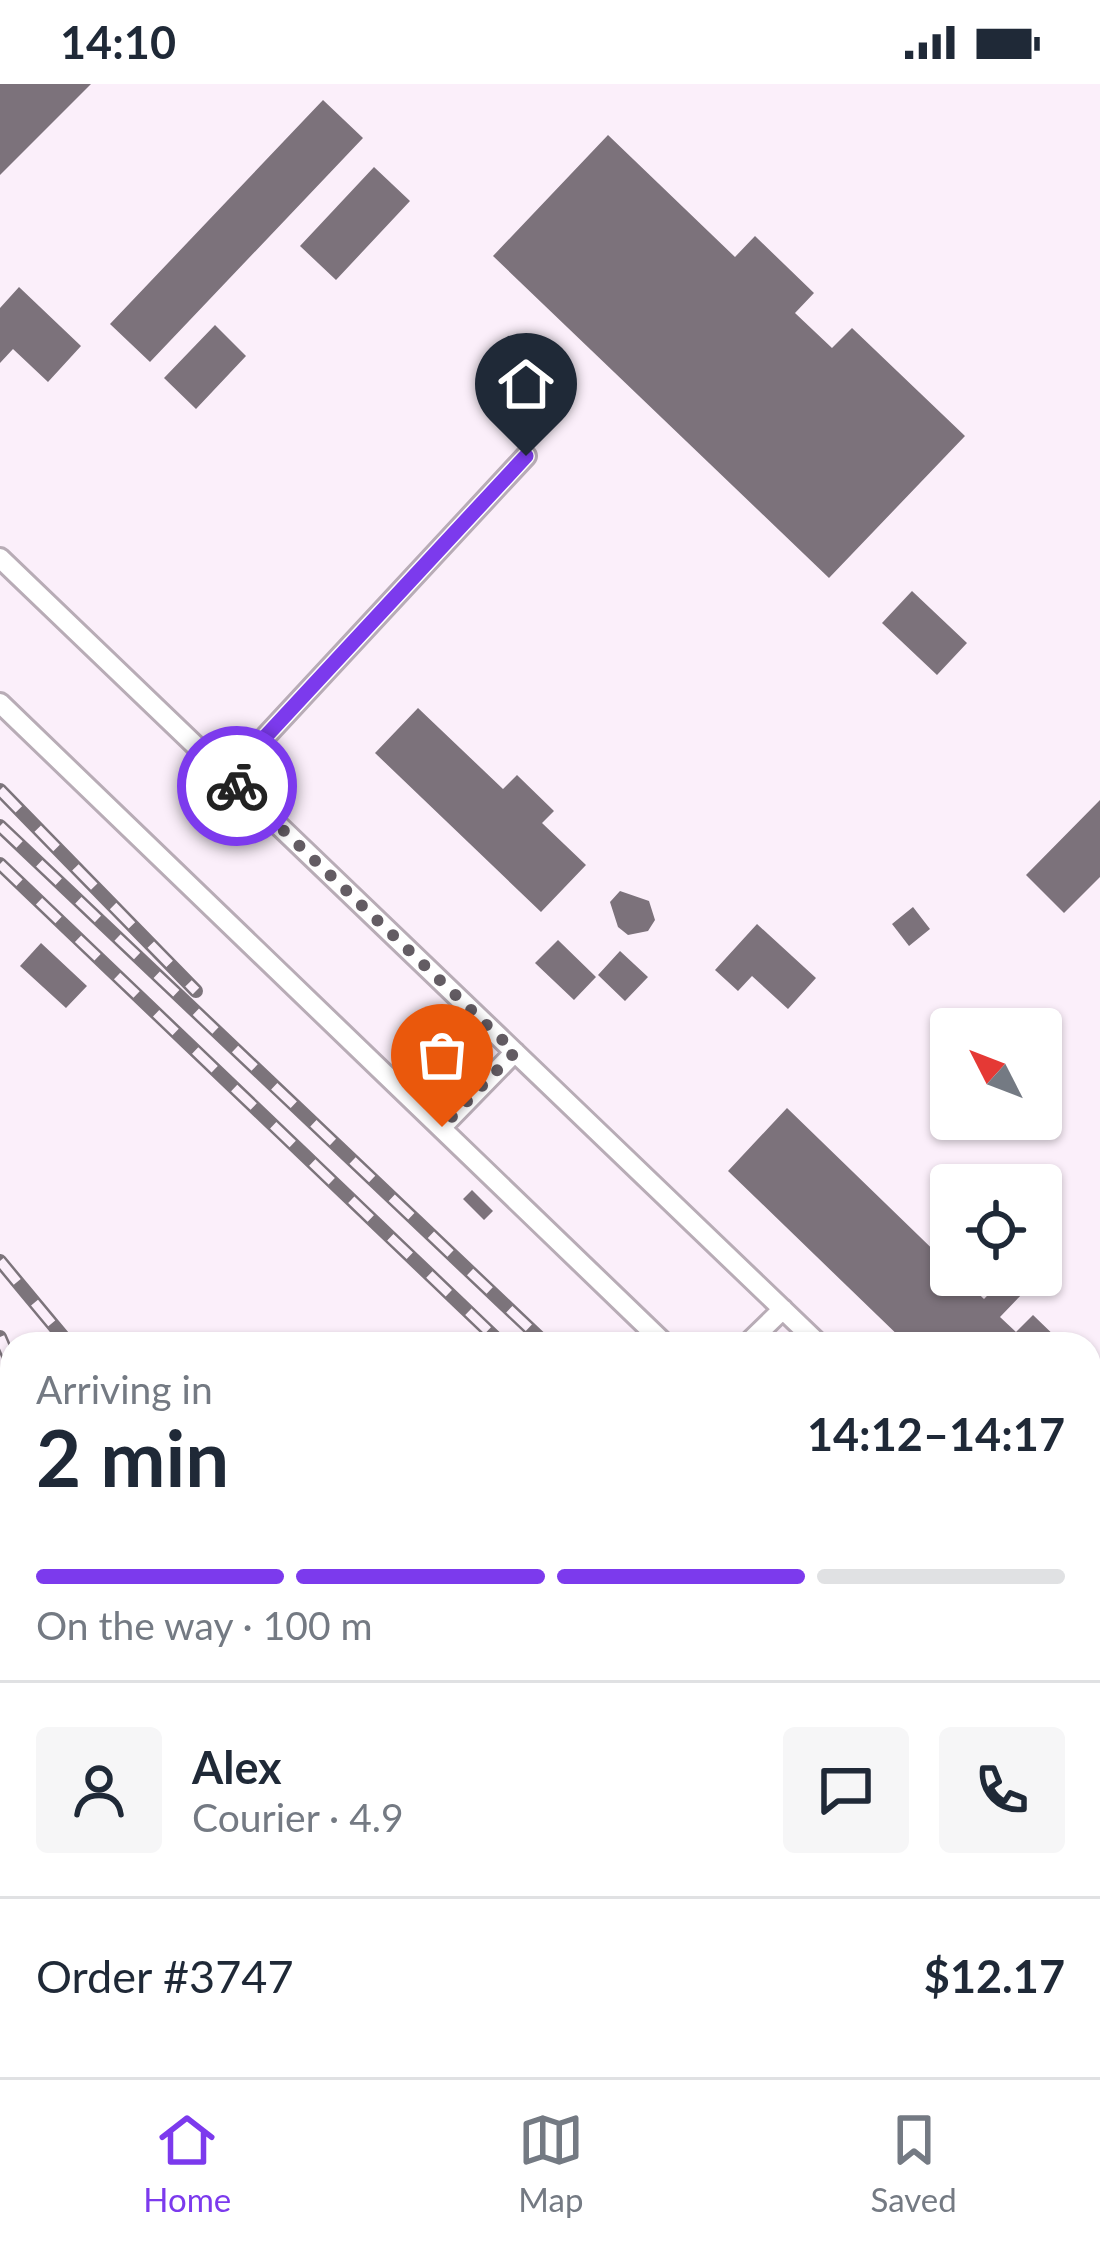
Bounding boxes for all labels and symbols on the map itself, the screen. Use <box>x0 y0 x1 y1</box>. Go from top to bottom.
pin <box>475 333 577 456</box>
courier <box>177 726 297 846</box>
pin <box>391 1004 493 1127</box>
north arrow <box>930 1008 1062 1140</box>

